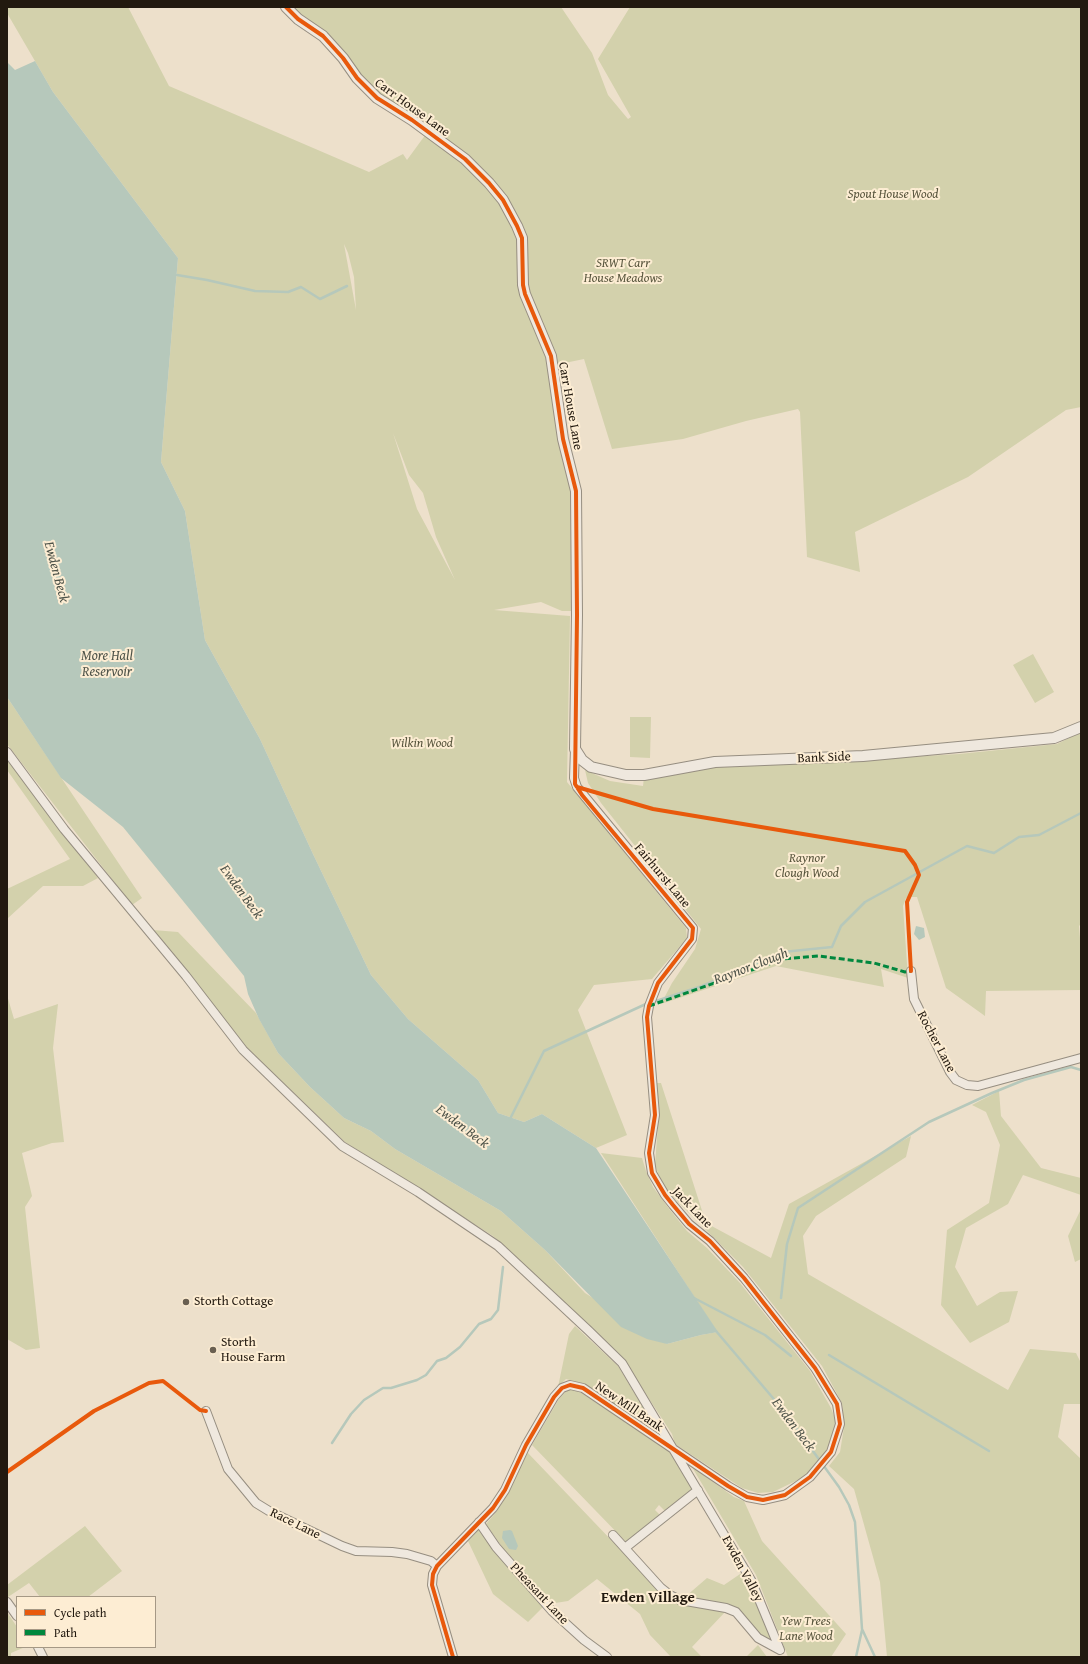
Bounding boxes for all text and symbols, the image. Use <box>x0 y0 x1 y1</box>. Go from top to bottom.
street label: Carr House Lane <box>371 76 453 140</box>
park label: Spout House Wood <box>848 187 938 203</box>
park label: SRWT Carr House Meadows <box>584 256 662 287</box>
street label: Carr House Lane <box>555 361 585 451</box>
water label: Ewden Beck <box>40 540 72 604</box>
water label: More Hall Reservoir <box>81 648 133 680</box>
park label: Wilkin Wood <box>391 736 453 752</box>
street label: Bank Side <box>797 749 851 767</box>
street label: Fairhurst Lane <box>631 841 693 911</box>
park label: Raynor Clough Wood <box>775 851 839 882</box>
water label: Ewden Beck <box>216 862 266 922</box>
water label: Raynor Clough <box>711 945 791 989</box>
street label: Rocher Lane <box>913 1009 959 1075</box>
water label: Ewden Beck <box>432 1101 492 1153</box>
street label: Jack Lane <box>669 1184 715 1232</box>
place label: Storth Cottage <box>194 1294 273 1310</box>
marker: Storth Cottage <box>181 1297 191 1307</box>
place label: Storth House Farm <box>221 1335 285 1366</box>
marker: Storth House Farm <box>208 1345 218 1355</box>
street label: New Mill Bank <box>592 1379 666 1435</box>
water label: Ewden Beck <box>767 1395 819 1455</box>
street label: Race Lane <box>267 1505 323 1543</box>
street label: Ewden Valley <box>718 1533 766 1605</box>
street label: Pheasant Lane <box>507 1560 571 1628</box>
district label: Ewden Village <box>601 1589 695 1607</box>
legend <box>16 1596 156 1648</box>
text: Cycle path <box>54 1604 106 1621</box>
park label: Yew Trees Lane Wood <box>779 1614 833 1645</box>
text: Path <box>54 1624 77 1641</box>

